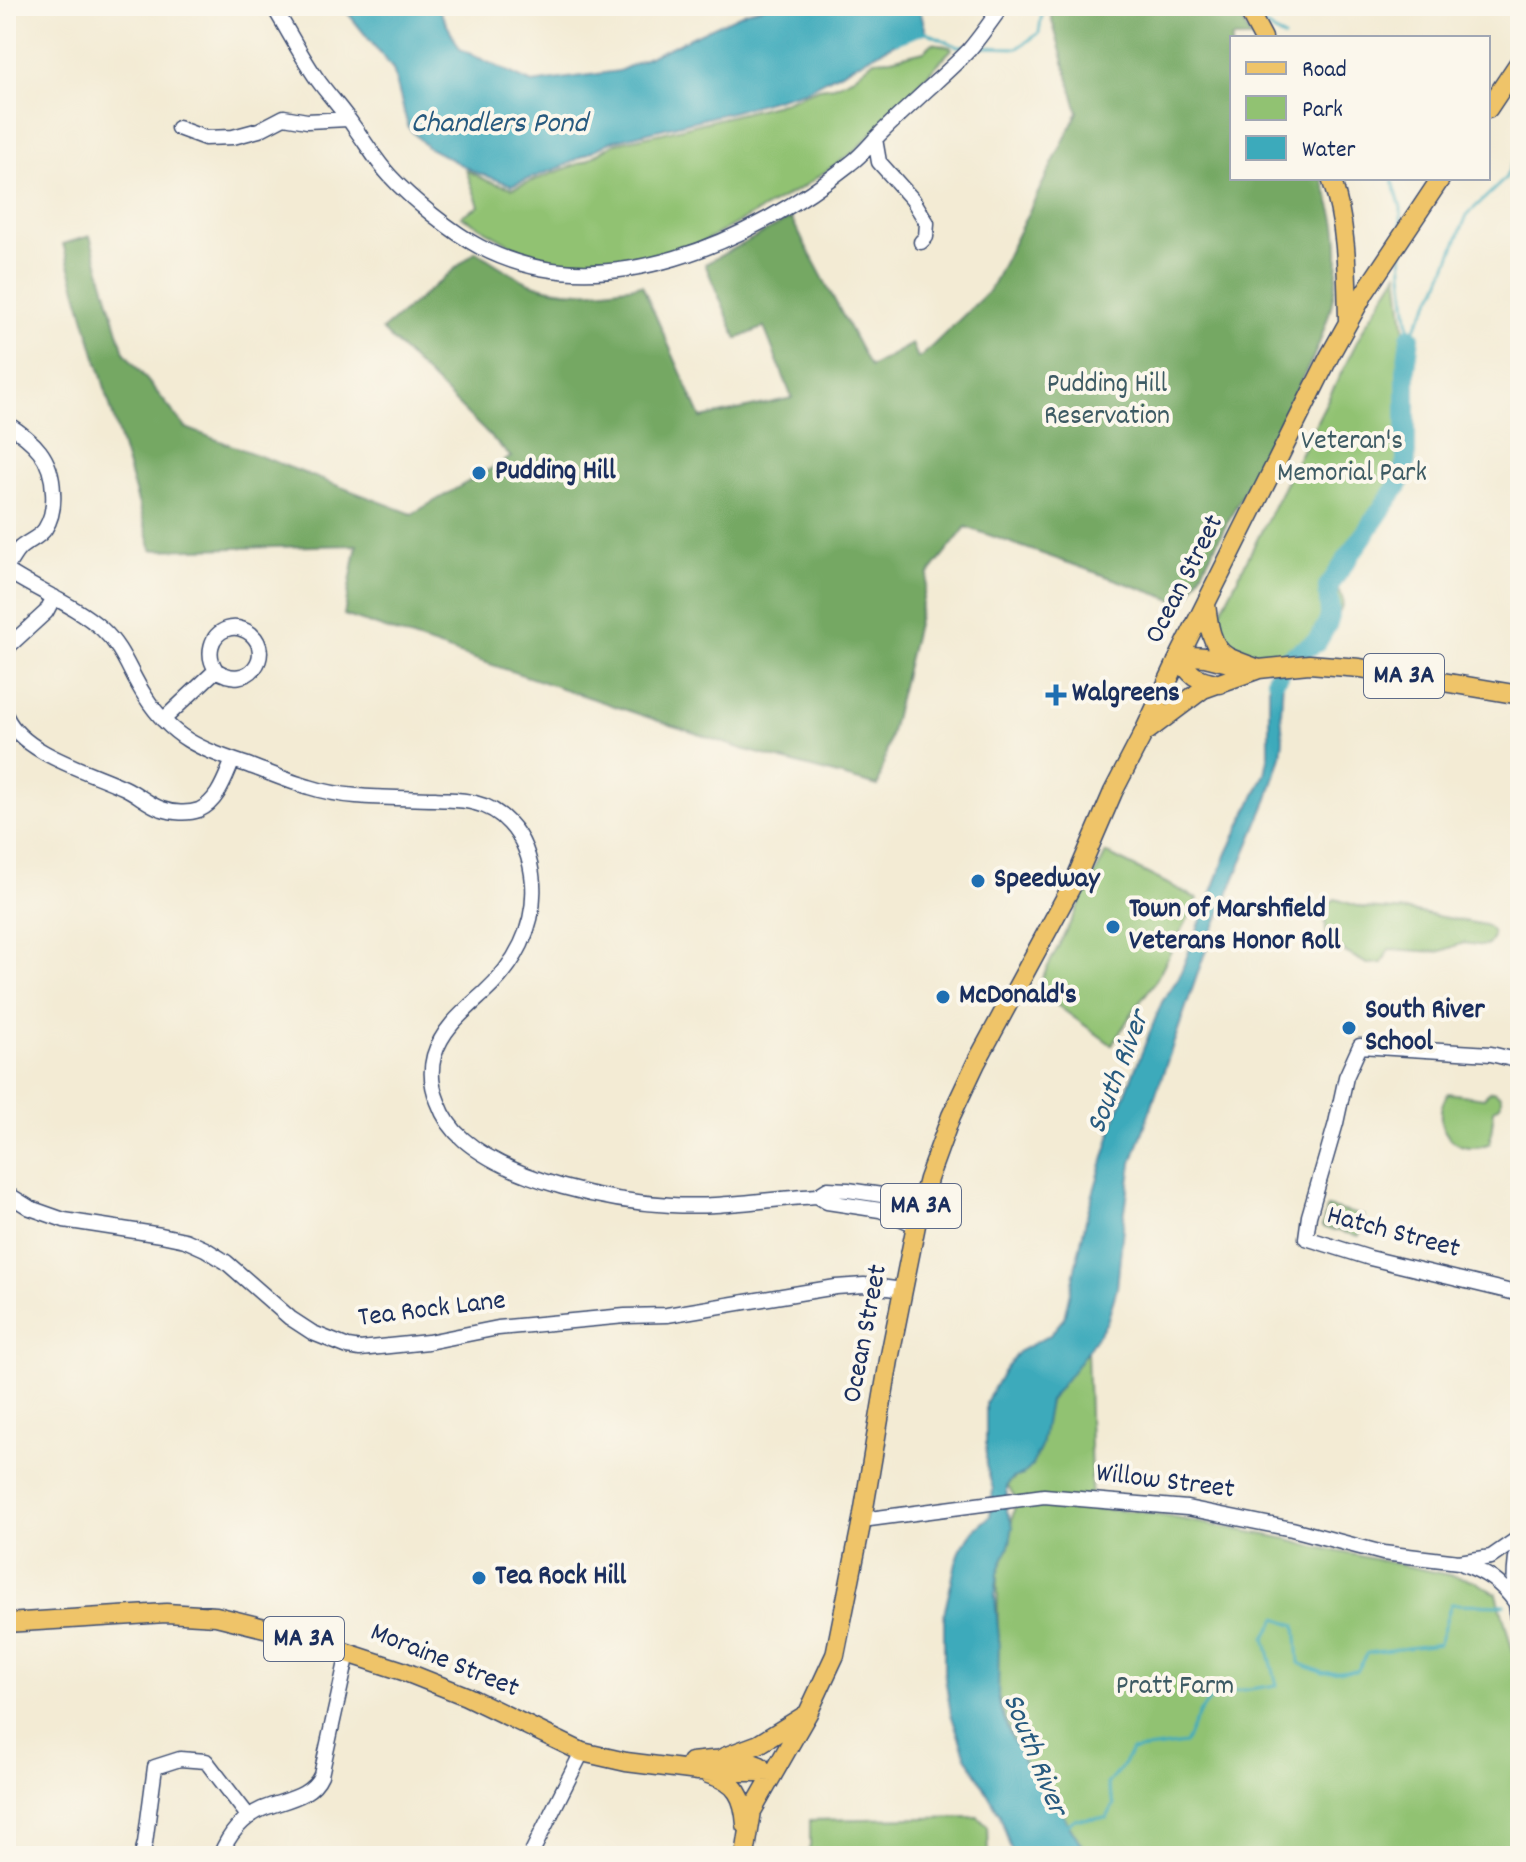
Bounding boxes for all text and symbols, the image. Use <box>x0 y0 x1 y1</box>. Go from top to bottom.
legend <box>1230 36 1490 180</box>
text: Road <box>1302 54 1347 88</box>
text: Park <box>1302 94 1343 128</box>
water label: Chandlers Pond <box>411 104 591 147</box>
text: Water <box>1302 134 1355 168</box>
park label: Pudding Hill Reservation <box>1044 366 1170 438</box>
park label: Veteran's Memorial Park <box>1277 423 1427 495</box>
place label: Pudding Hill <box>495 453 616 493</box>
marker: Pudding Hill <box>470 464 488 482</box>
street label: Ocean Street <box>1136 508 1236 652</box>
road number: MA 3A <box>1364 654 1444 698</box>
place label: Walgreens <box>1072 675 1180 715</box>
marker: Walgreens <box>1047 686 1065 704</box>
place label: Speedway <box>994 861 1101 901</box>
marker: Speedway <box>969 872 987 890</box>
place label: Town of Marshfield Veterans Honor Roll <box>1129 891 1341 963</box>
marker: Town of Marshfield Veterans Honor Roll <box>1104 918 1122 936</box>
place label: McDonald's <box>959 977 1077 1017</box>
marker: McDonald's <box>934 988 952 1006</box>
place label: South River School <box>1365 992 1485 1064</box>
water label: South River <box>1077 1003 1164 1141</box>
marker: South River School <box>1340 1019 1358 1037</box>
road number: MA 3A <box>881 1184 961 1228</box>
street label: Hatch Street <box>1322 1197 1464 1271</box>
street label: Ocean Street <box>834 1261 900 1407</box>
street label: Tea Rock Lane <box>356 1282 508 1340</box>
street label: Willow Street <box>1093 1455 1237 1511</box>
place label: Tea Rock Hill <box>495 1558 626 1598</box>
marker: Tea Rock Hill <box>470 1569 488 1587</box>
street label: Moraine Street <box>364 1614 524 1710</box>
road number: MA 3A <box>264 1617 344 1661</box>
park label: Pratt Farm <box>1116 1668 1234 1708</box>
water label: South River <box>989 1688 1078 1825</box>

